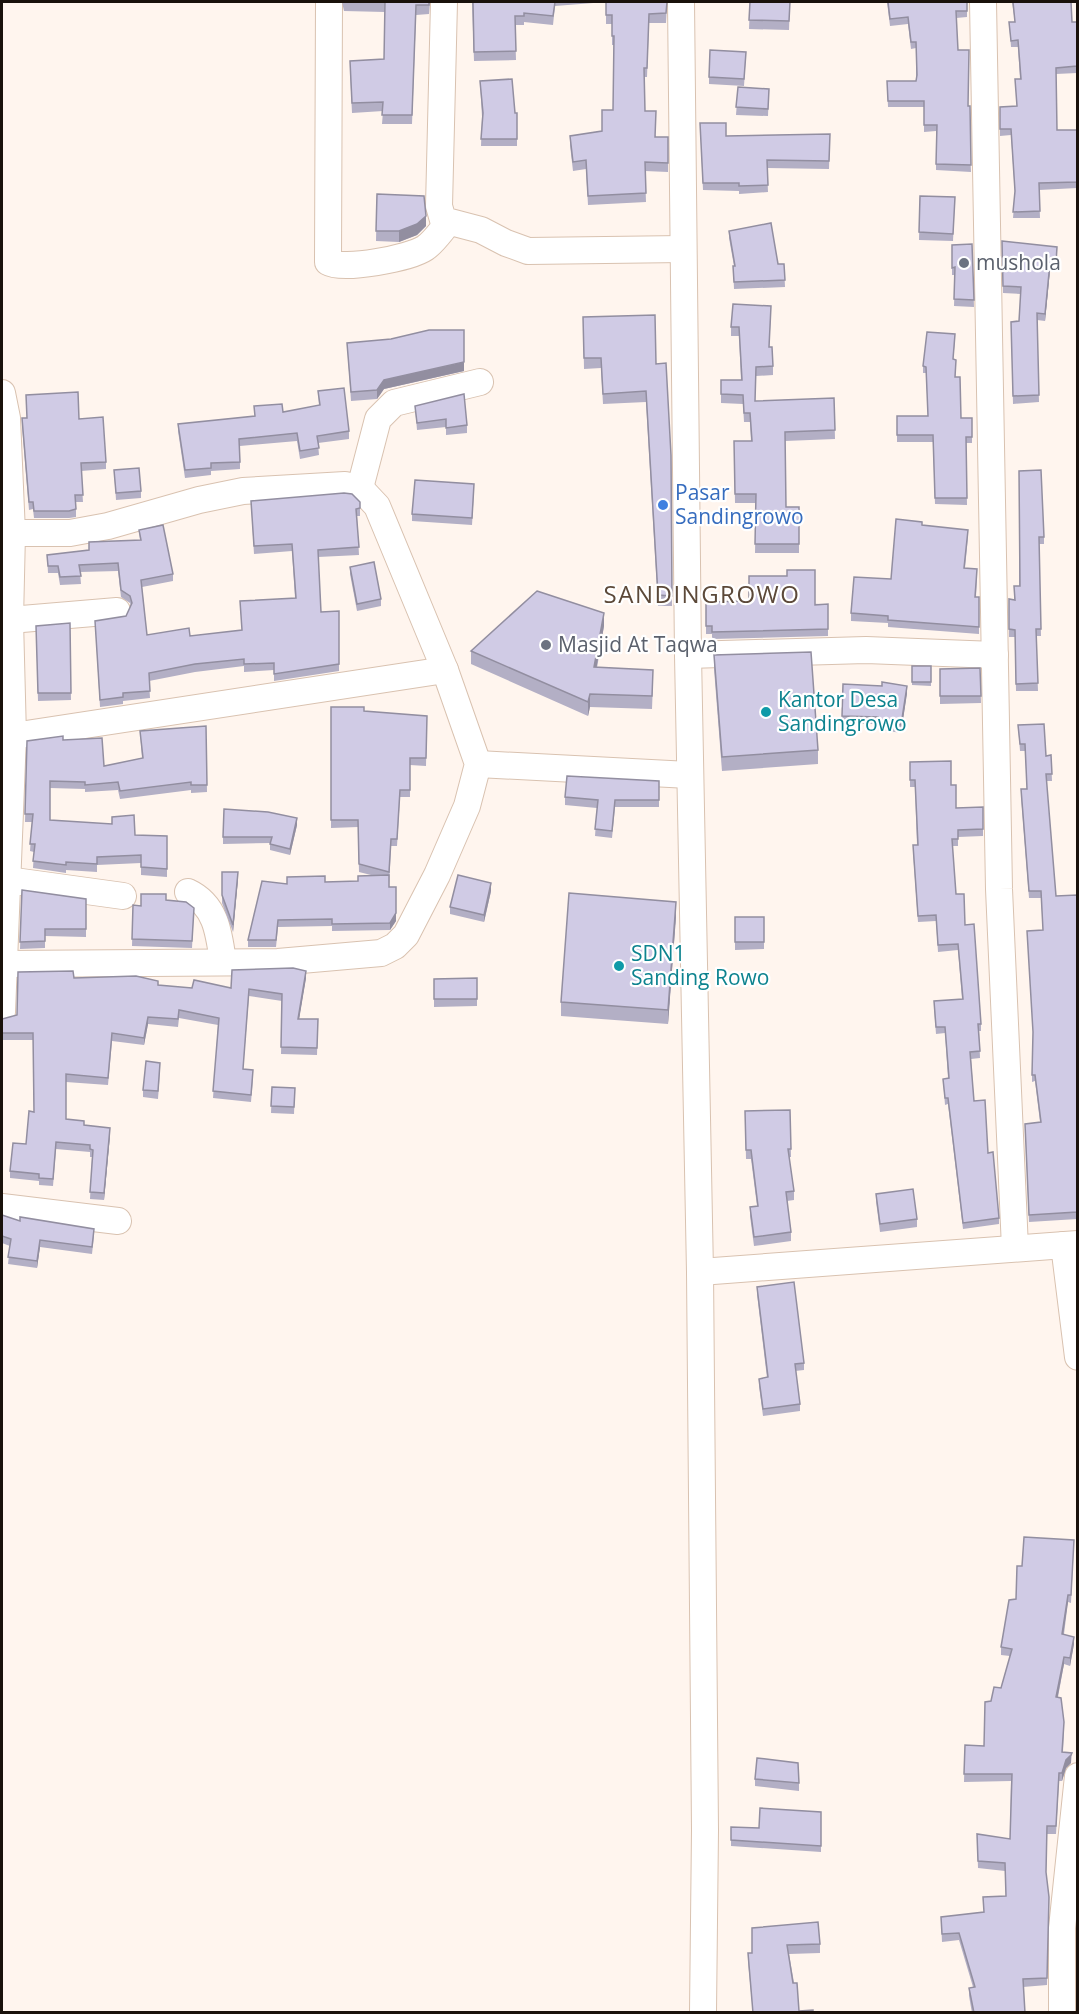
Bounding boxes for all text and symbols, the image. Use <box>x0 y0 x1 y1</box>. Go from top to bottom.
place label: mushola <box>976 248 1061 276</box>
marker: mushola <box>957 256 971 270</box>
place label: Pasar Sandingrowo <box>675 478 804 530</box>
marker: Pasar Sandingrowo <box>656 498 670 512</box>
district label: SANDINGROWO <box>604 577 800 610</box>
place label: Masjid At Taqwa <box>558 630 718 658</box>
marker: Masjid At Taqwa <box>539 638 553 652</box>
place label: Kantor Desa Sandingrowo <box>778 685 907 737</box>
marker: Kantor Desa Sandingrowo <box>759 705 773 719</box>
place label: SDN1 Sanding Rowo <box>631 939 769 991</box>
marker: SDN1 Sanding Rowo <box>612 959 626 973</box>

